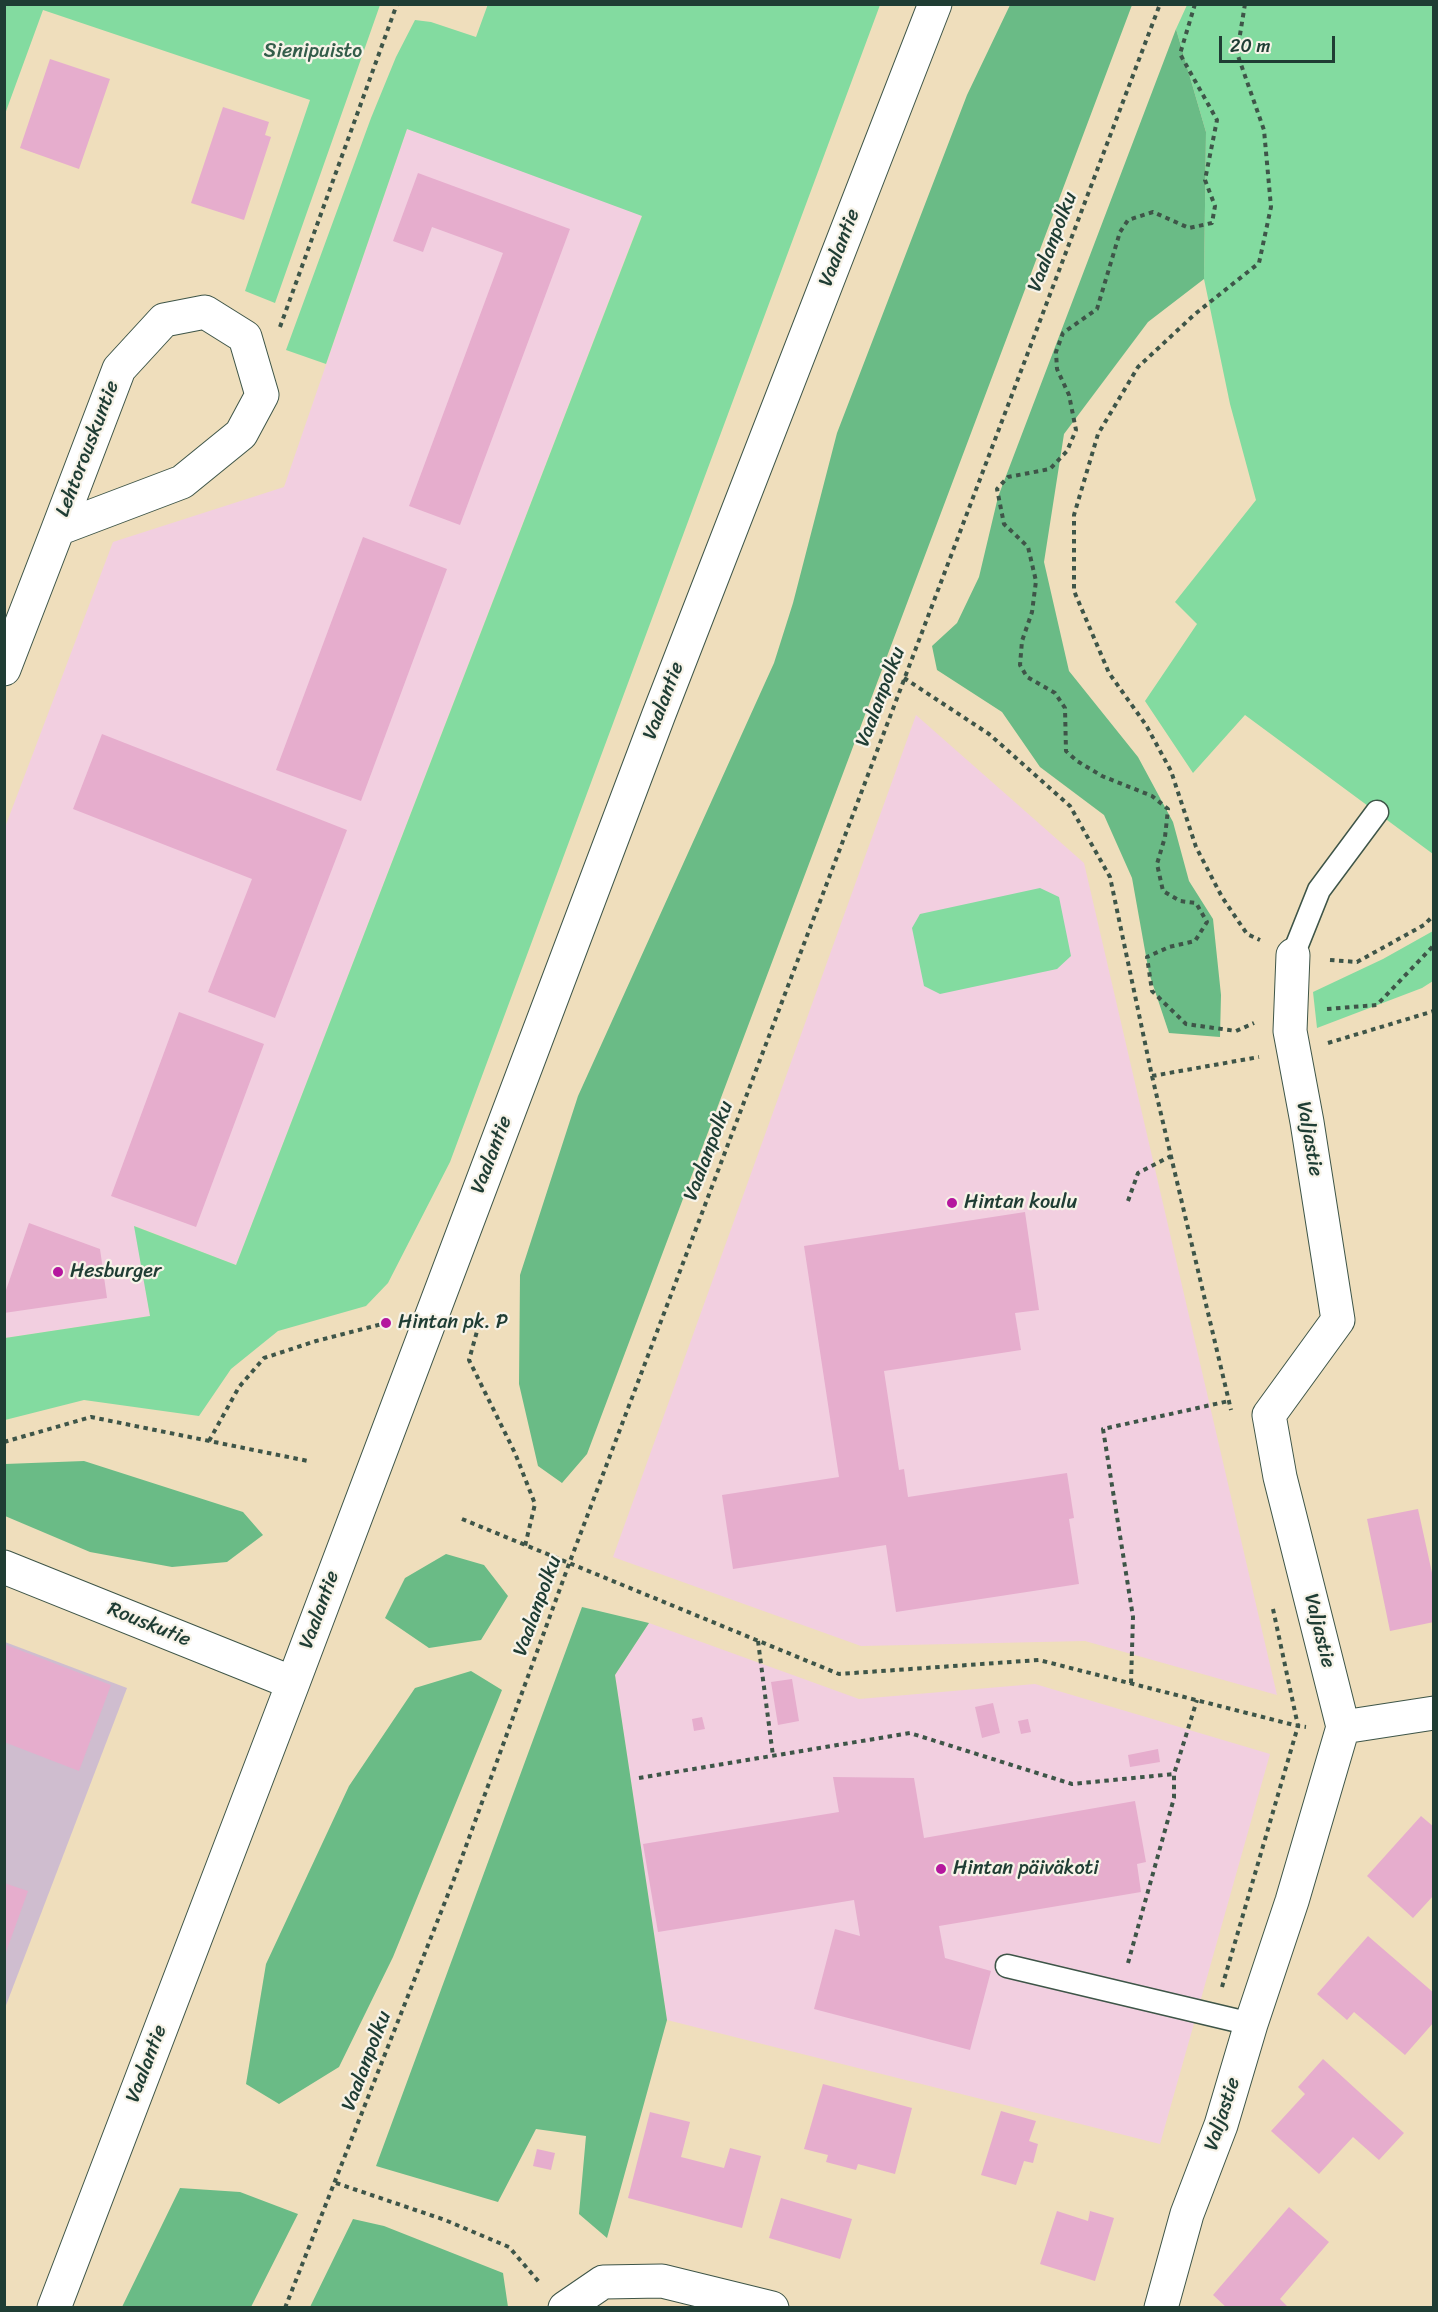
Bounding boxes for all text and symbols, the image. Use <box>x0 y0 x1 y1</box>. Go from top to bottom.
scale bar <box>1222 24 1338 62</box>
text: 20 m <box>1230 30 1270 62</box>
park label: Sienipuisto <box>264 40 362 64</box>
street label: Vaalanpolku <box>1023 189 1083 295</box>
street label: Vaalantie <box>814 206 866 290</box>
street label: Lehtorouskuntie <box>51 378 125 520</box>
street label: Vaalanpolku <box>851 644 911 750</box>
street label: Vaalantie <box>638 659 690 743</box>
street label: Vaalanpolku <box>679 1098 739 1204</box>
street label: Valjastie <box>1291 1100 1327 1178</box>
street label: Vaalantie <box>466 1113 518 1197</box>
place label: Hintan koulu <box>964 1191 1077 1215</box>
marker: Hintan koulu <box>945 1196 959 1210</box>
place label: Hesburger <box>70 1260 161 1284</box>
marker: Hesburger <box>51 1265 65 1279</box>
place label: Hintan pk. P <box>398 1311 508 1335</box>
marker: Hintan pk. P <box>379 1316 393 1330</box>
street label: Vaalanpolku <box>509 1553 567 1659</box>
street label: Vaalantie <box>295 1568 345 1652</box>
street label: Valjastie <box>1298 1591 1340 1671</box>
street label: Rouskutie <box>104 1597 194 1653</box>
place label: Hintan päiväkoti <box>953 1857 1099 1881</box>
marker: Hintan päiväkoti <box>934 1862 948 1876</box>
street label: Vaalanpolku <box>337 2008 397 2114</box>
street label: Vaalantie <box>121 2022 173 2106</box>
street label: Valjastie <box>1200 2074 1246 2154</box>

